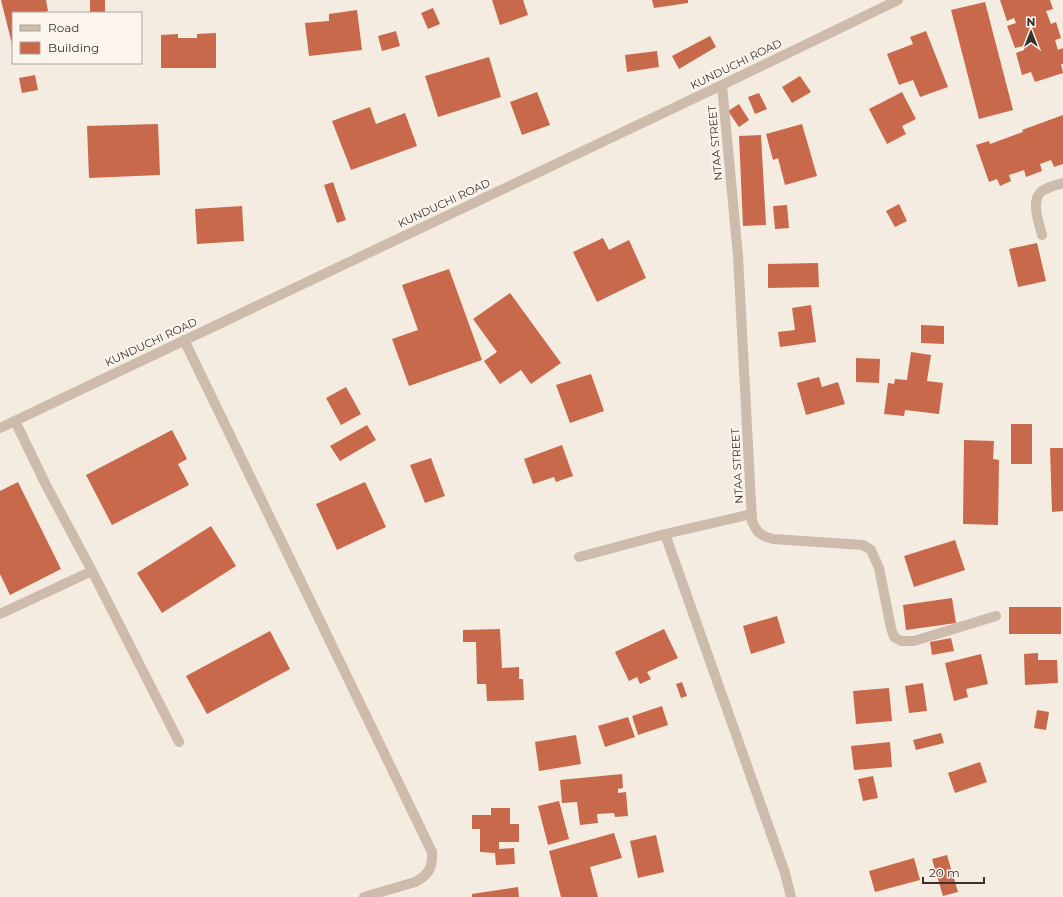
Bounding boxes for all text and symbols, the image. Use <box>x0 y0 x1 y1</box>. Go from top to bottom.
legend <box>12 12 142 64</box>
north arrow <box>1011 12 1051 52</box>
text: N <box>1027 15 1035 29</box>
text: Road <box>48 20 79 35</box>
street label: KUNDUCHI ROAD <box>688 36 784 92</box>
text: Building <box>48 40 99 55</box>
street label: NTAA STREET <box>705 104 725 181</box>
street label: KUNDUCHI ROAD <box>396 175 492 231</box>
street label: KUNDUCHI ROAD <box>103 314 199 370</box>
street label: NTAA STREET <box>728 427 746 504</box>
scale bar <box>923 859 984 885</box>
text: 20 m <box>929 865 960 880</box>

